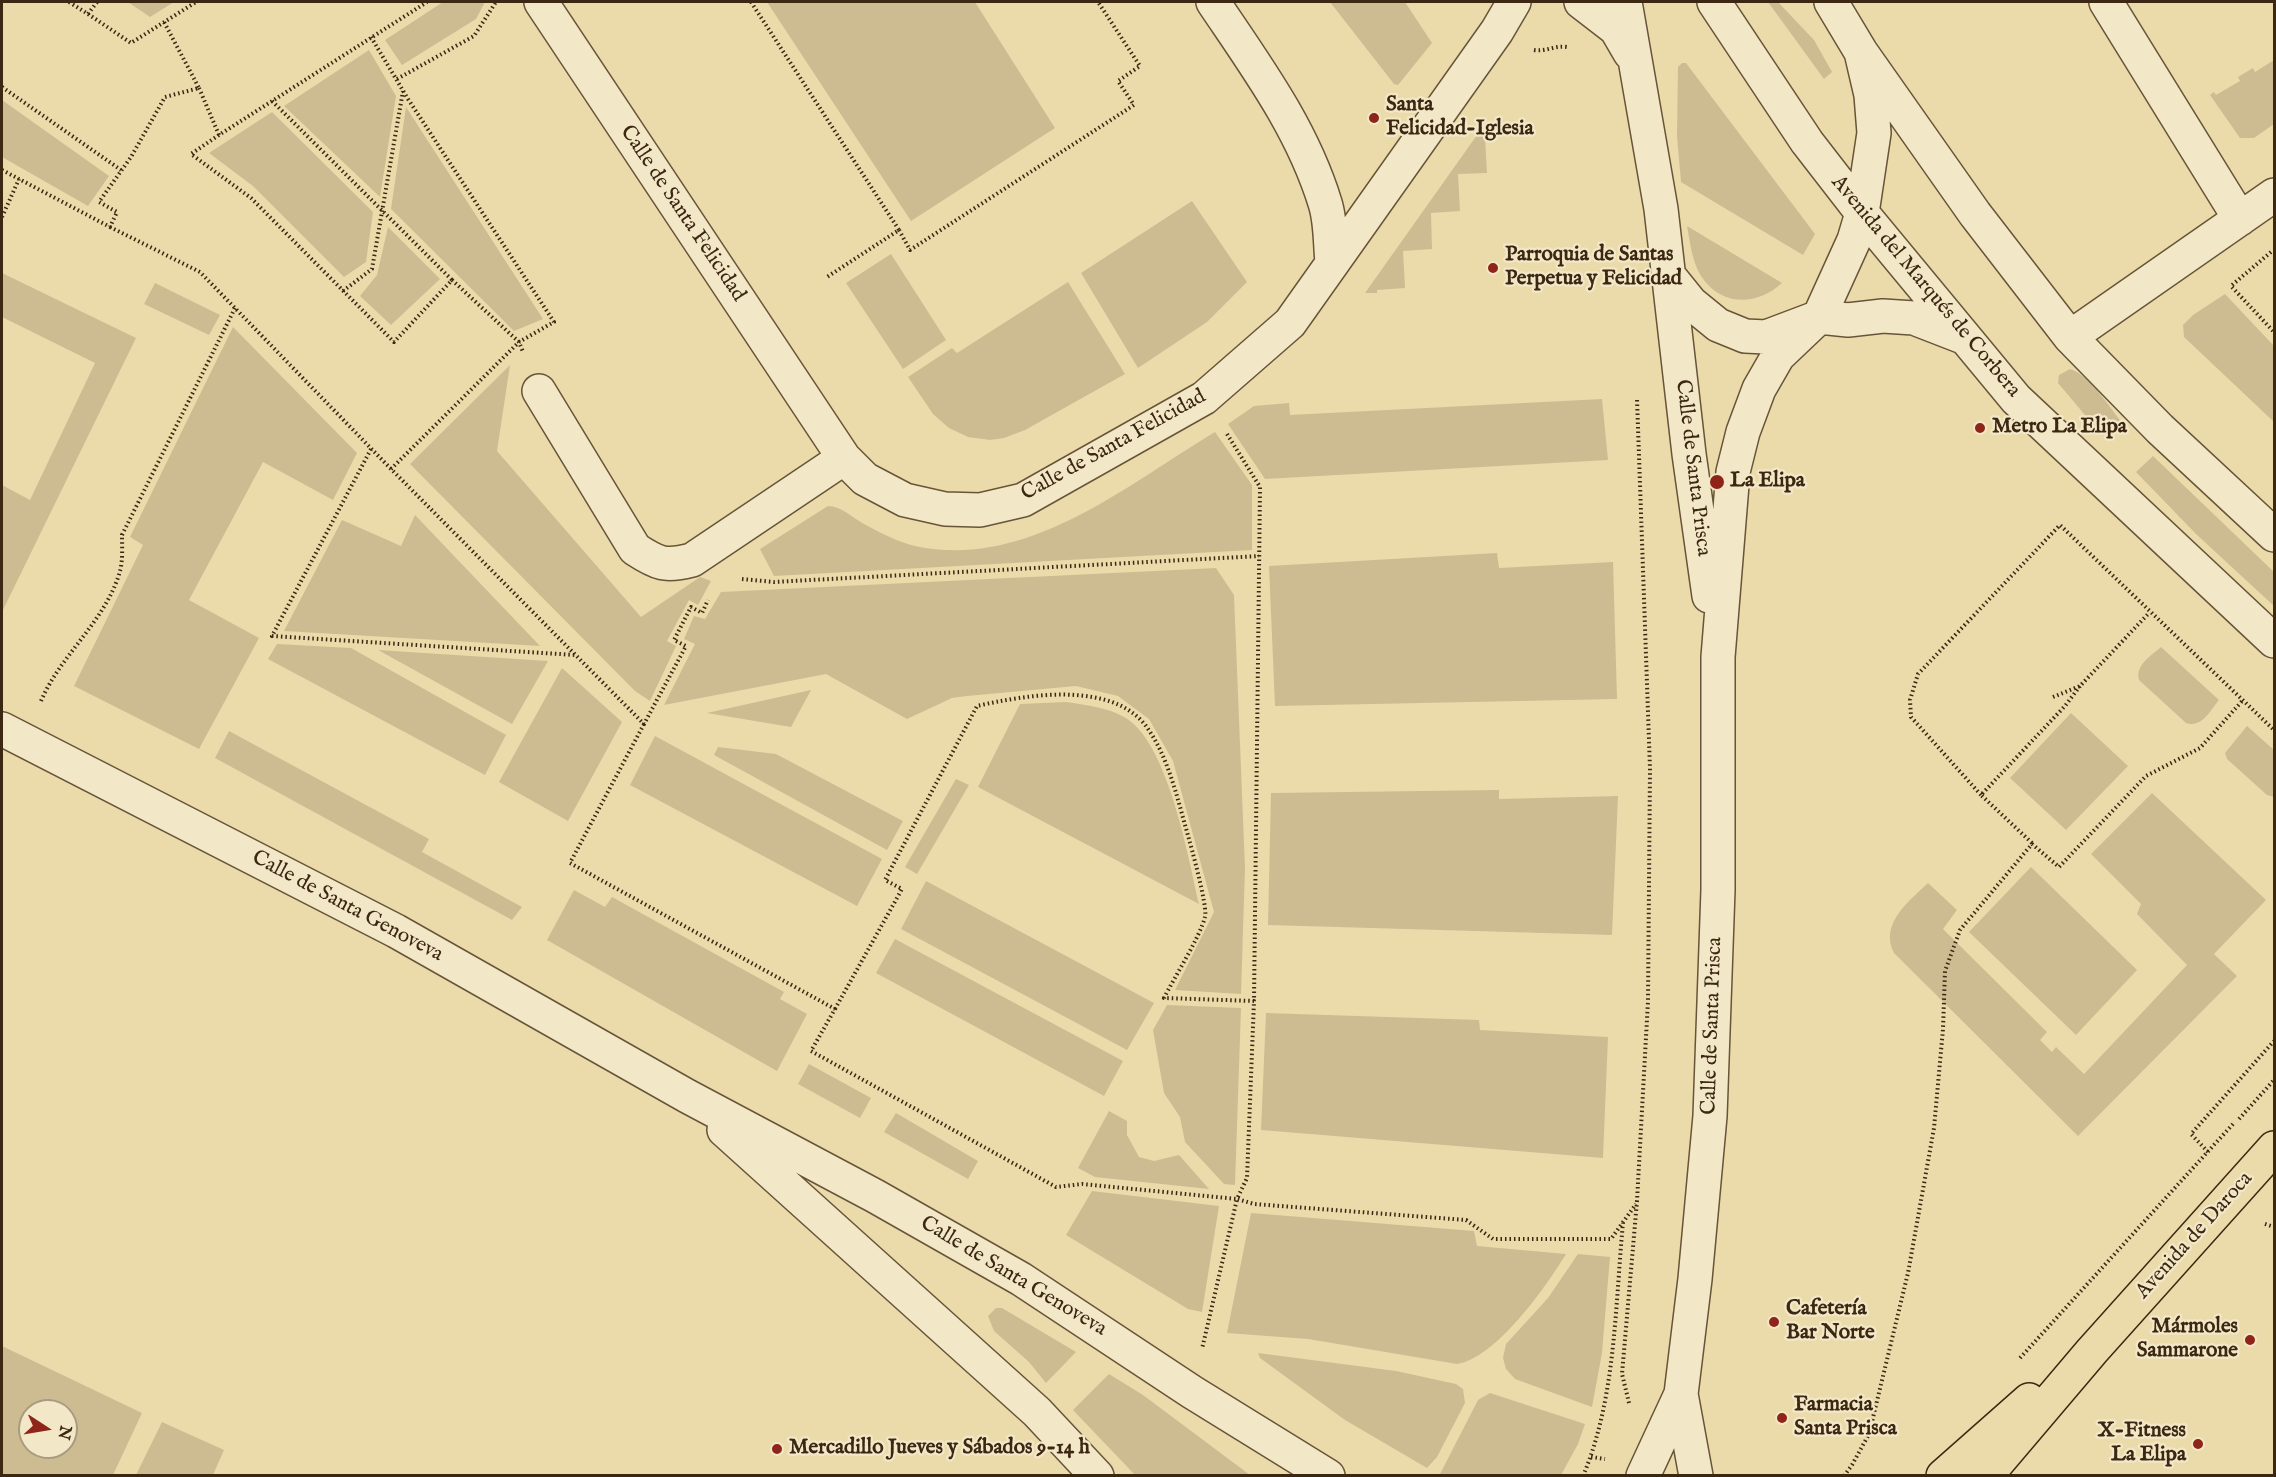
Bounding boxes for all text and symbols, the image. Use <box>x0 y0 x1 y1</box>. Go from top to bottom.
place label: Santa Felicidad-Iglesia <box>1386 93 1534 143</box>
marker: Santa Felicidad-Iglesia <box>1367 111 1381 125</box>
street label: Calle de Santa Felicidad <box>614 121 750 307</box>
street label: Avenida del Marqués de Corbera <box>1825 171 2025 403</box>
place label: Parroquia de Santas Perpetua y Felicidad <box>1505 243 1682 293</box>
marker: Parroquia de Santas Perpetua y Felicidad <box>1486 261 1500 275</box>
street label: Calle de Santa Prisca <box>1669 378 1715 558</box>
street label: Calle de Santa Felicidad <box>1017 385 1211 507</box>
place label: Metro La Elipa <box>1992 415 2127 441</box>
marker: Metro La Elipa <box>1973 421 1987 435</box>
place label: La Elipa <box>1730 469 1805 495</box>
marker: La Elipa <box>1708 473 1726 491</box>
street label: Calle de Santa Genoveva <box>247 846 447 968</box>
street label: Calle de Santa Prisca <box>1697 937 1729 1115</box>
street label: Avenida de Daroca <box>2131 1167 2259 1305</box>
street label: Calle de Santa Genoveva <box>915 1211 1111 1343</box>
place label: Cafetería Bar Norte <box>1786 1297 1875 1347</box>
marker: Cafetería Bar Norte <box>1767 1315 1781 1329</box>
place label: Mármoles Sammarone <box>2137 1315 2238 1365</box>
marker: Mármoles Sammarone <box>2243 1333 2257 1347</box>
place label: Farmacia Santa Prisca <box>1794 1393 1897 1443</box>
north arrow <box>18 1399 78 1459</box>
marker: Farmacia Santa Prisca <box>1775 1411 1789 1425</box>
place label: X-Fitness La Elipa <box>2098 1419 2186 1469</box>
text: N <box>52 1423 75 1441</box>
place label: Mercadillo Jueves y Sábados 9-14 h <box>789 1436 1090 1462</box>
marker: X-Fitness La Elipa <box>2191 1437 2205 1451</box>
marker: Mercadillo Jueves y Sábados 9-14 h <box>770 1442 784 1456</box>

